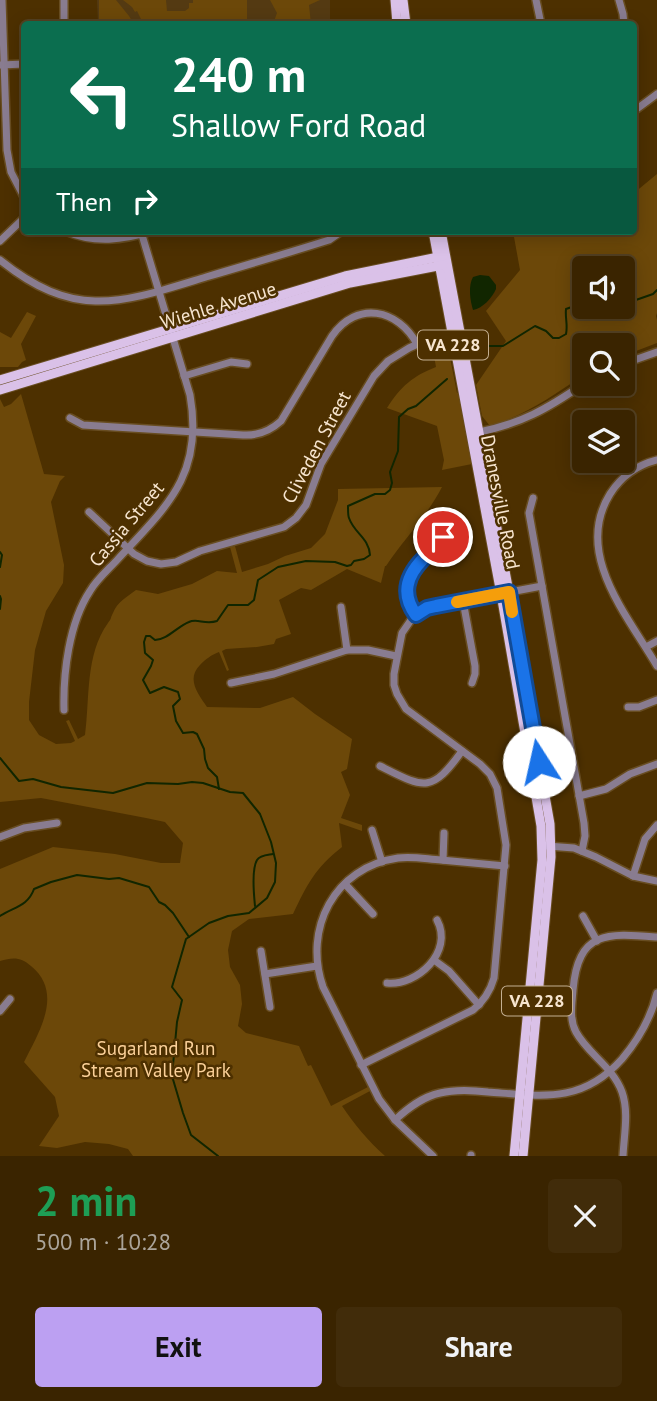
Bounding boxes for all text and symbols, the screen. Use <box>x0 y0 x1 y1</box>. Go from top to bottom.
text: 240 m <box>171 42 306 106</box>
icon: left <box>56 49 147 140</box>
text: Shallow Ford Road <box>171 104 426 146</box>
icon: right <box>126 182 164 220</box>
text: Then <box>56 185 112 218</box>
map controls <box>572 256 635 473</box>
button: sound <box>572 256 635 319</box>
street label: Wiehle Avenue <box>157 276 279 334</box>
road number: VA 228 <box>418 330 488 360</box>
button: search <box>572 333 635 396</box>
street label: Cliveden Street <box>276 386 356 507</box>
button: layers <box>572 410 635 473</box>
street label: Dranesville Road <box>476 433 526 571</box>
street label: Cassia Street <box>83 476 169 572</box>
pin <box>413 507 473 567</box>
icon: arrive <box>424 518 462 556</box>
position arrow <box>502 725 576 799</box>
road number: VA 228 <box>502 986 572 1016</box>
park label: Sugarland Run Stream Valley Park <box>81 1036 231 1082</box>
text: 2 min <box>35 1173 137 1228</box>
button: close <box>548 1179 622 1253</box>
text: 500 m · 10:28 <box>35 1227 171 1256</box>
button: Exit <box>35 1307 322 1387</box>
button: Share <box>336 1307 622 1387</box>

